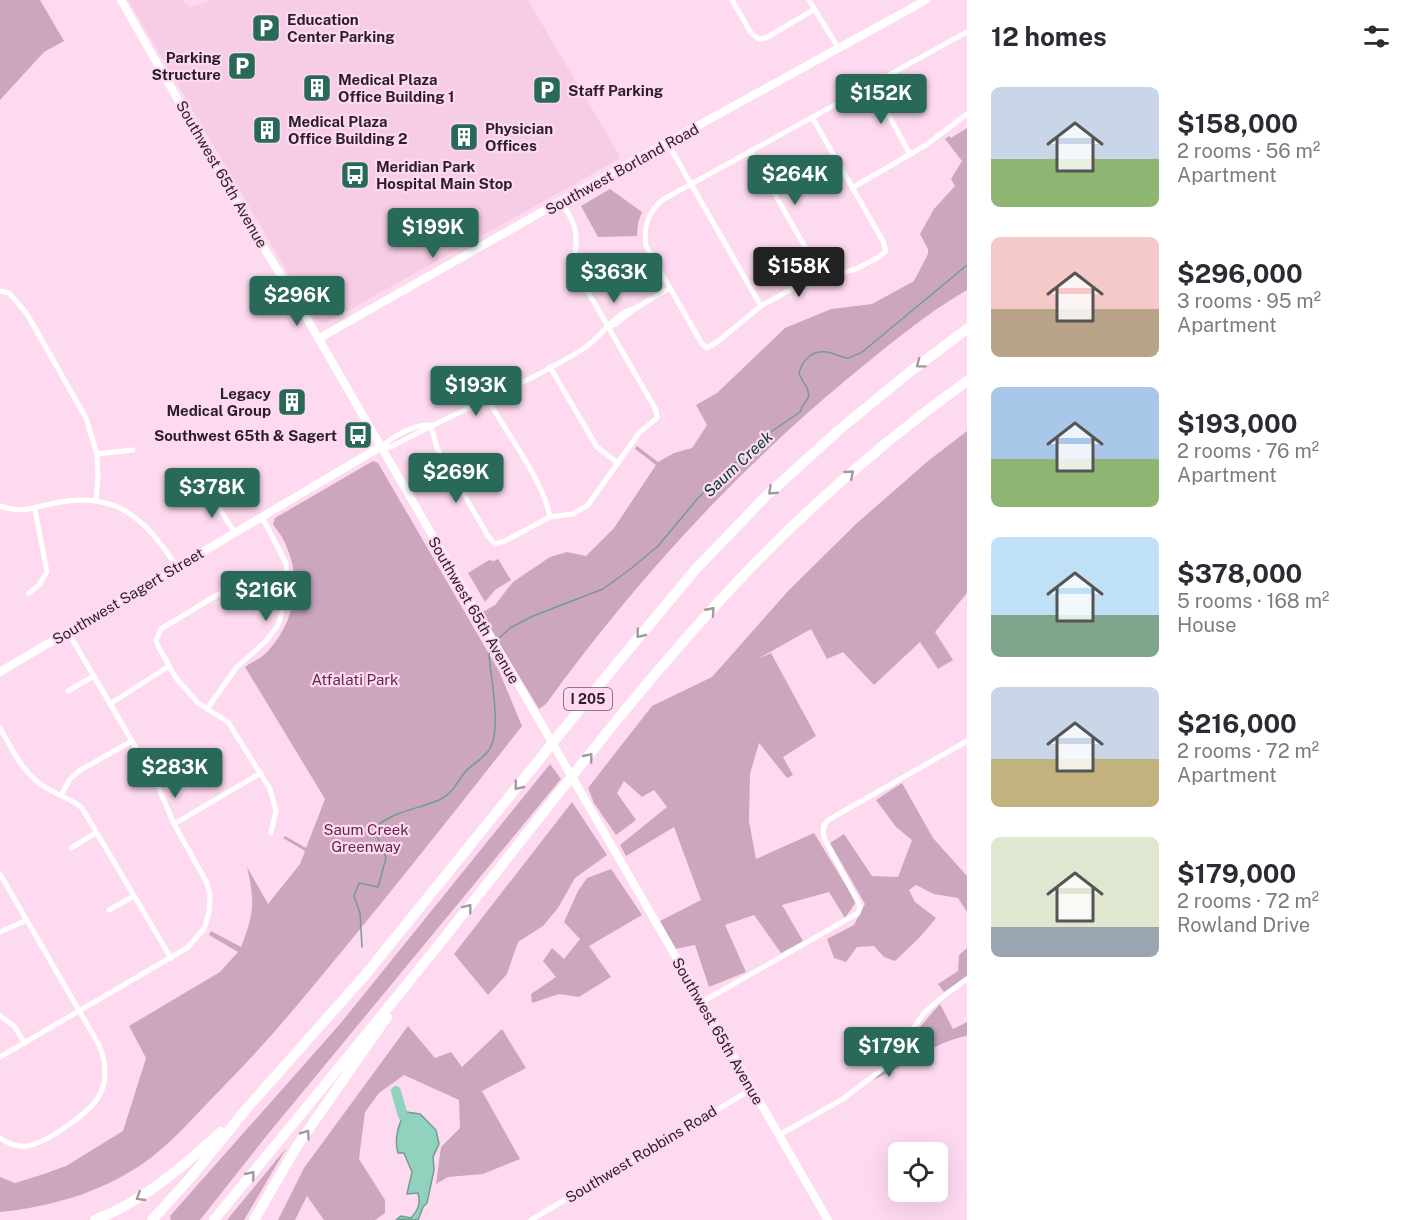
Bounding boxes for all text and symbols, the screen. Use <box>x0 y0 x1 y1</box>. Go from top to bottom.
place label: Education Center Parking <box>287 11 395 45</box>
parking icon: Education Center Parking <box>250 12 282 44</box>
icon: filters <box>1360 20 1393 53</box>
text: 12 homes <box>991 21 1107 52</box>
place label: Parking Structure <box>152 49 222 83</box>
parking icon: Parking Structure <box>226 50 258 82</box>
place label: Medical Plaza Office Building 1 <box>338 71 454 105</box>
building icon: Medical Plaza Office Building 1 <box>301 72 333 104</box>
parking icon: Staff Parking <box>531 74 563 106</box>
pin: $152K <box>839 74 923 125</box>
text: $152K <box>850 81 912 105</box>
place label: Staff Parking <box>568 82 664 99</box>
street label: Southwest 65th Avenue <box>173 97 271 251</box>
text: $158,000 <box>1177 108 1298 139</box>
icon: home <box>1039 111 1111 183</box>
place label: Medical Plaza Office Building 2 <box>288 113 408 147</box>
building icon: Medical Plaza Office Building 2 <box>251 114 283 146</box>
place label: Physician Offices <box>485 120 553 154</box>
street label: Southwest Borland Road <box>543 120 701 218</box>
building icon: Physician Offices <box>448 121 480 153</box>
text: 2 rooms · 56 m² <box>1177 139 1320 163</box>
pin: $264K <box>753 155 837 206</box>
place label: Meridian Park Hospital Main Stop <box>376 158 512 192</box>
bus stop icon: Meridian Park Hospital Main Stop <box>339 159 371 191</box>
text: $264K <box>762 162 828 186</box>
text: Apartment <box>1177 163 1277 187</box>
pin: $199K <box>391 208 475 259</box>
text: $199K <box>402 215 464 239</box>
pin: $158K <box>757 247 841 298</box>
pin: $363K <box>572 253 656 304</box>
text: $158K <box>767 254 831 278</box>
text: $296,000 <box>1177 258 1303 289</box>
text: $363K <box>580 260 648 284</box>
icon: home <box>1039 261 1111 333</box>
pin: $296K <box>255 276 339 327</box>
text: $296K <box>264 283 330 307</box>
text: 3 rooms · 95 m² <box>1177 289 1321 313</box>
text: Apartment <box>1177 313 1277 337</box>
one-way arrow <box>916 357 927 368</box>
pin: $193K <box>434 366 518 417</box>
text: $193K <box>445 373 507 397</box>
place label: Legacy Medical Group <box>166 385 272 419</box>
building icon: Legacy Medical Group <box>276 386 308 418</box>
text: $193,000 <box>1177 408 1297 439</box>
icon: home <box>1039 411 1111 483</box>
bus stop icon: Southwest 65th & Sagert <box>342 419 374 451</box>
place label: Southwest 65th & Sagert <box>154 427 337 444</box>
water label: Saum Creek <box>699 427 777 501</box>
text: 2 rooms · 76 m² <box>1177 439 1319 463</box>
pin: $269K <box>414 453 498 504</box>
text: $269K <box>423 460 489 484</box>
text: Apartment <box>1177 463 1277 487</box>
pin: $378K <box>170 468 254 519</box>
one-way arrow <box>843 470 854 481</box>
text: $378K <box>179 475 245 499</box>
one-way arrow <box>769 484 779 495</box>
street label: Southwest 65th Avenue <box>425 533 523 687</box>
street label: Southwest Sagert Street <box>49 544 207 648</box>
text: $378,000 <box>1177 558 1302 589</box>
icon: home <box>1039 561 1111 633</box>
pin: $216K <box>224 571 308 622</box>
text: $216K <box>235 578 297 602</box>
text: 5 rooms · 168 m² <box>1177 589 1329 613</box>
one-way arrow <box>704 607 715 618</box>
text: House <box>1177 613 1237 637</box>
one-way arrow <box>637 628 648 639</box>
park label: Atfalati Park <box>312 671 398 688</box>
road number: I 205 <box>564 688 612 710</box>
text: $216,000 <box>1177 708 1297 739</box>
icon: home <box>1039 711 1111 783</box>
text: 2 rooms · 72 m² <box>1177 739 1319 763</box>
pin: $283K <box>133 748 217 799</box>
one-way arrow <box>581 753 592 764</box>
text: $283K <box>141 755 209 779</box>
text: Apartment <box>1177 763 1277 787</box>
one-way arrow <box>514 779 525 790</box>
park label: Saum Creek Greenway <box>323 821 409 855</box>
text: $179,000 <box>1177 858 1296 889</box>
icon: home <box>1039 861 1111 933</box>
text: 2 rooms · 72 m² <box>1177 889 1319 913</box>
one-way arrow <box>460 904 471 915</box>
text: Rowland Drive <box>1177 913 1310 937</box>
street label: Southwest 65th Avenue <box>669 954 767 1108</box>
pin: $179K <box>847 1027 931 1078</box>
text: $179K <box>858 1034 920 1058</box>
street label: Southwest Robbins Road <box>562 1102 720 1206</box>
one-way arrow <box>299 1130 310 1141</box>
map controls <box>888 1142 948 1202</box>
button: locate <box>888 1142 948 1202</box>
one-way arrow <box>244 1170 255 1181</box>
one-way arrow <box>136 1190 146 1202</box>

